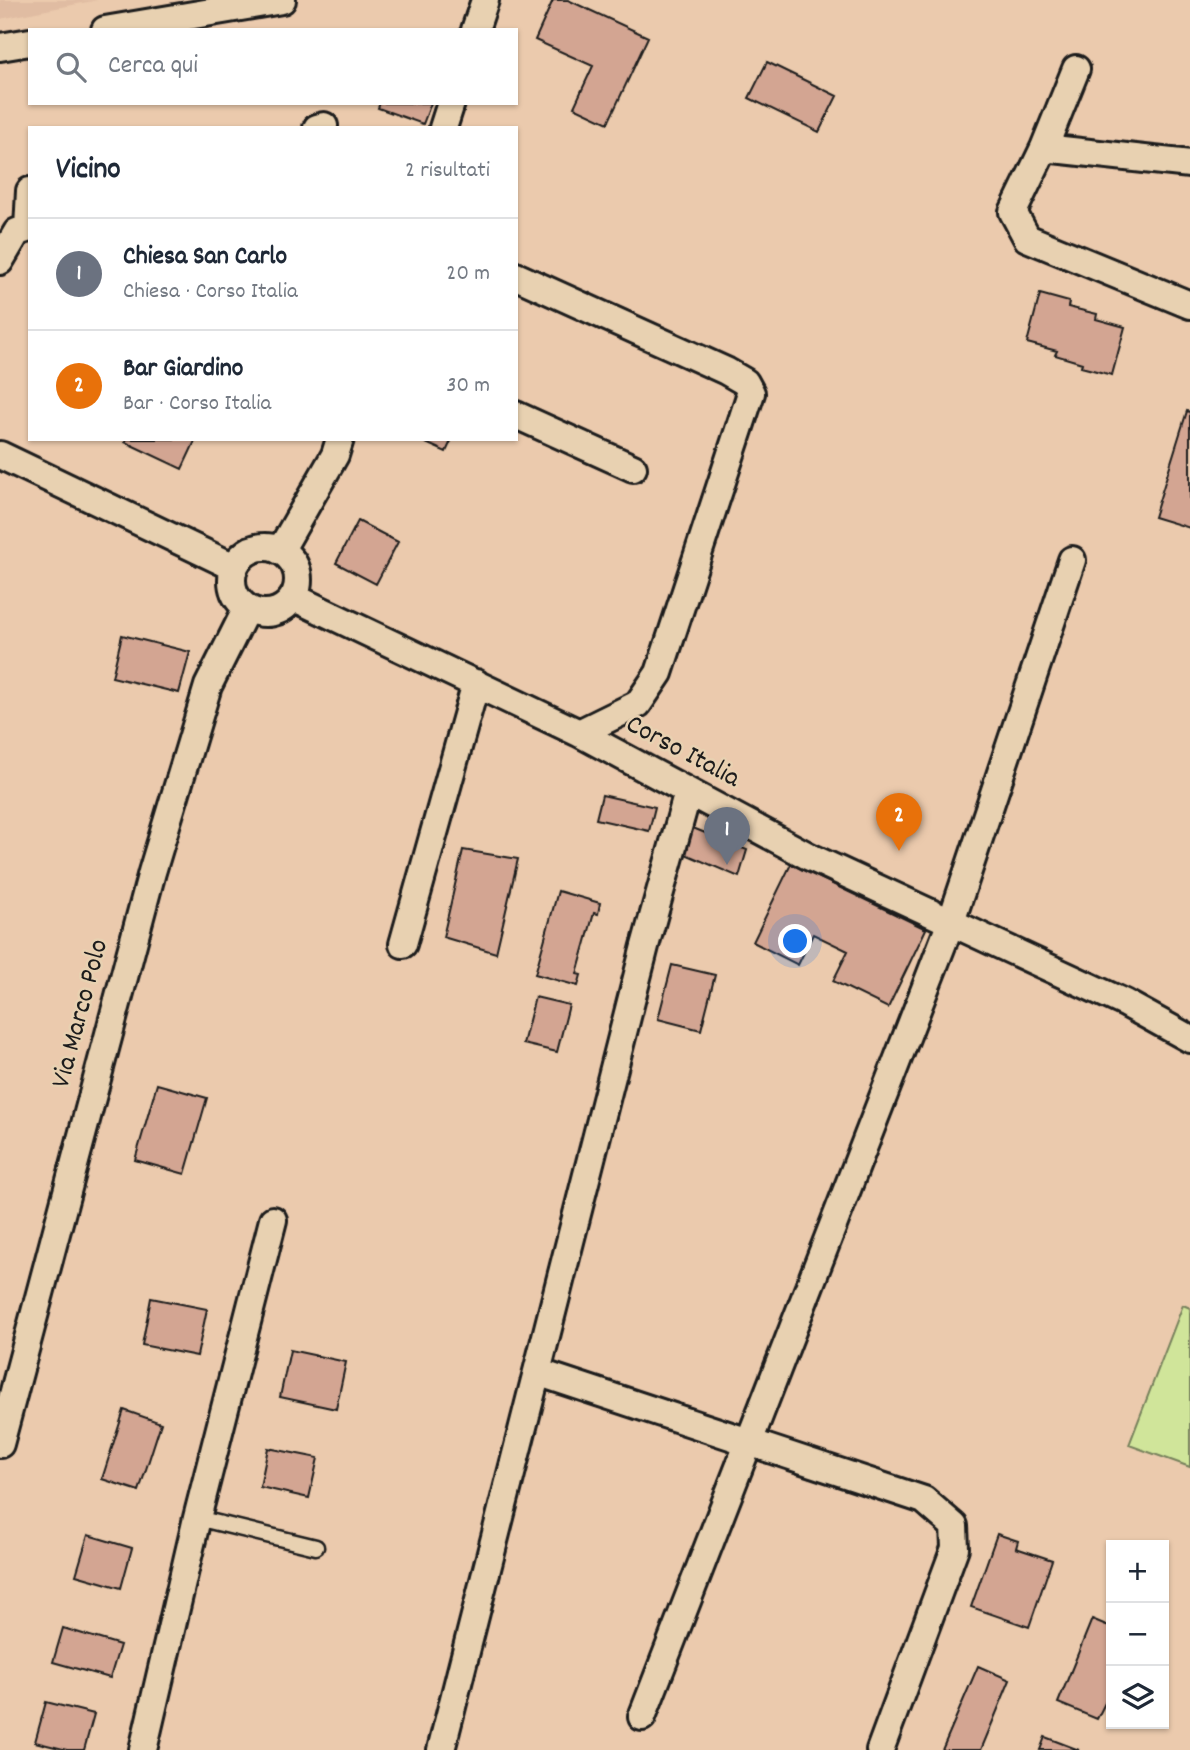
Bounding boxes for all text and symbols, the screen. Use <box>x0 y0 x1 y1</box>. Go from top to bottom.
search box <box>28 28 518 105</box>
icon: search <box>52 48 90 86</box>
text: Cerca qui <box>108 48 198 85</box>
text: Vicino <box>56 150 121 193</box>
text: 2 risultati <box>405 155 490 188</box>
text: Chiesa San Carlo <box>123 239 287 276</box>
text: 1 <box>76 258 82 291</box>
text: 20 m <box>446 258 490 291</box>
text: Chiesa · Corso Italia <box>123 276 298 309</box>
text: Bar Giardino <box>123 351 243 388</box>
text: 2 <box>74 370 84 403</box>
text: 30 m <box>446 370 490 403</box>
text: Bar · Corso Italia <box>123 388 271 421</box>
street label: Corso Italia <box>618 706 747 800</box>
pin: 2 <box>876 793 922 851</box>
pin: 1 <box>704 807 750 865</box>
your location <box>778 924 812 958</box>
street label: Via Marco Polo <box>43 935 121 1093</box>
map controls <box>1106 1540 1169 1729</box>
button: + <box>1106 1540 1169 1603</box>
button: − <box>1106 1603 1169 1666</box>
button: layers <box>1106 1666 1169 1729</box>

